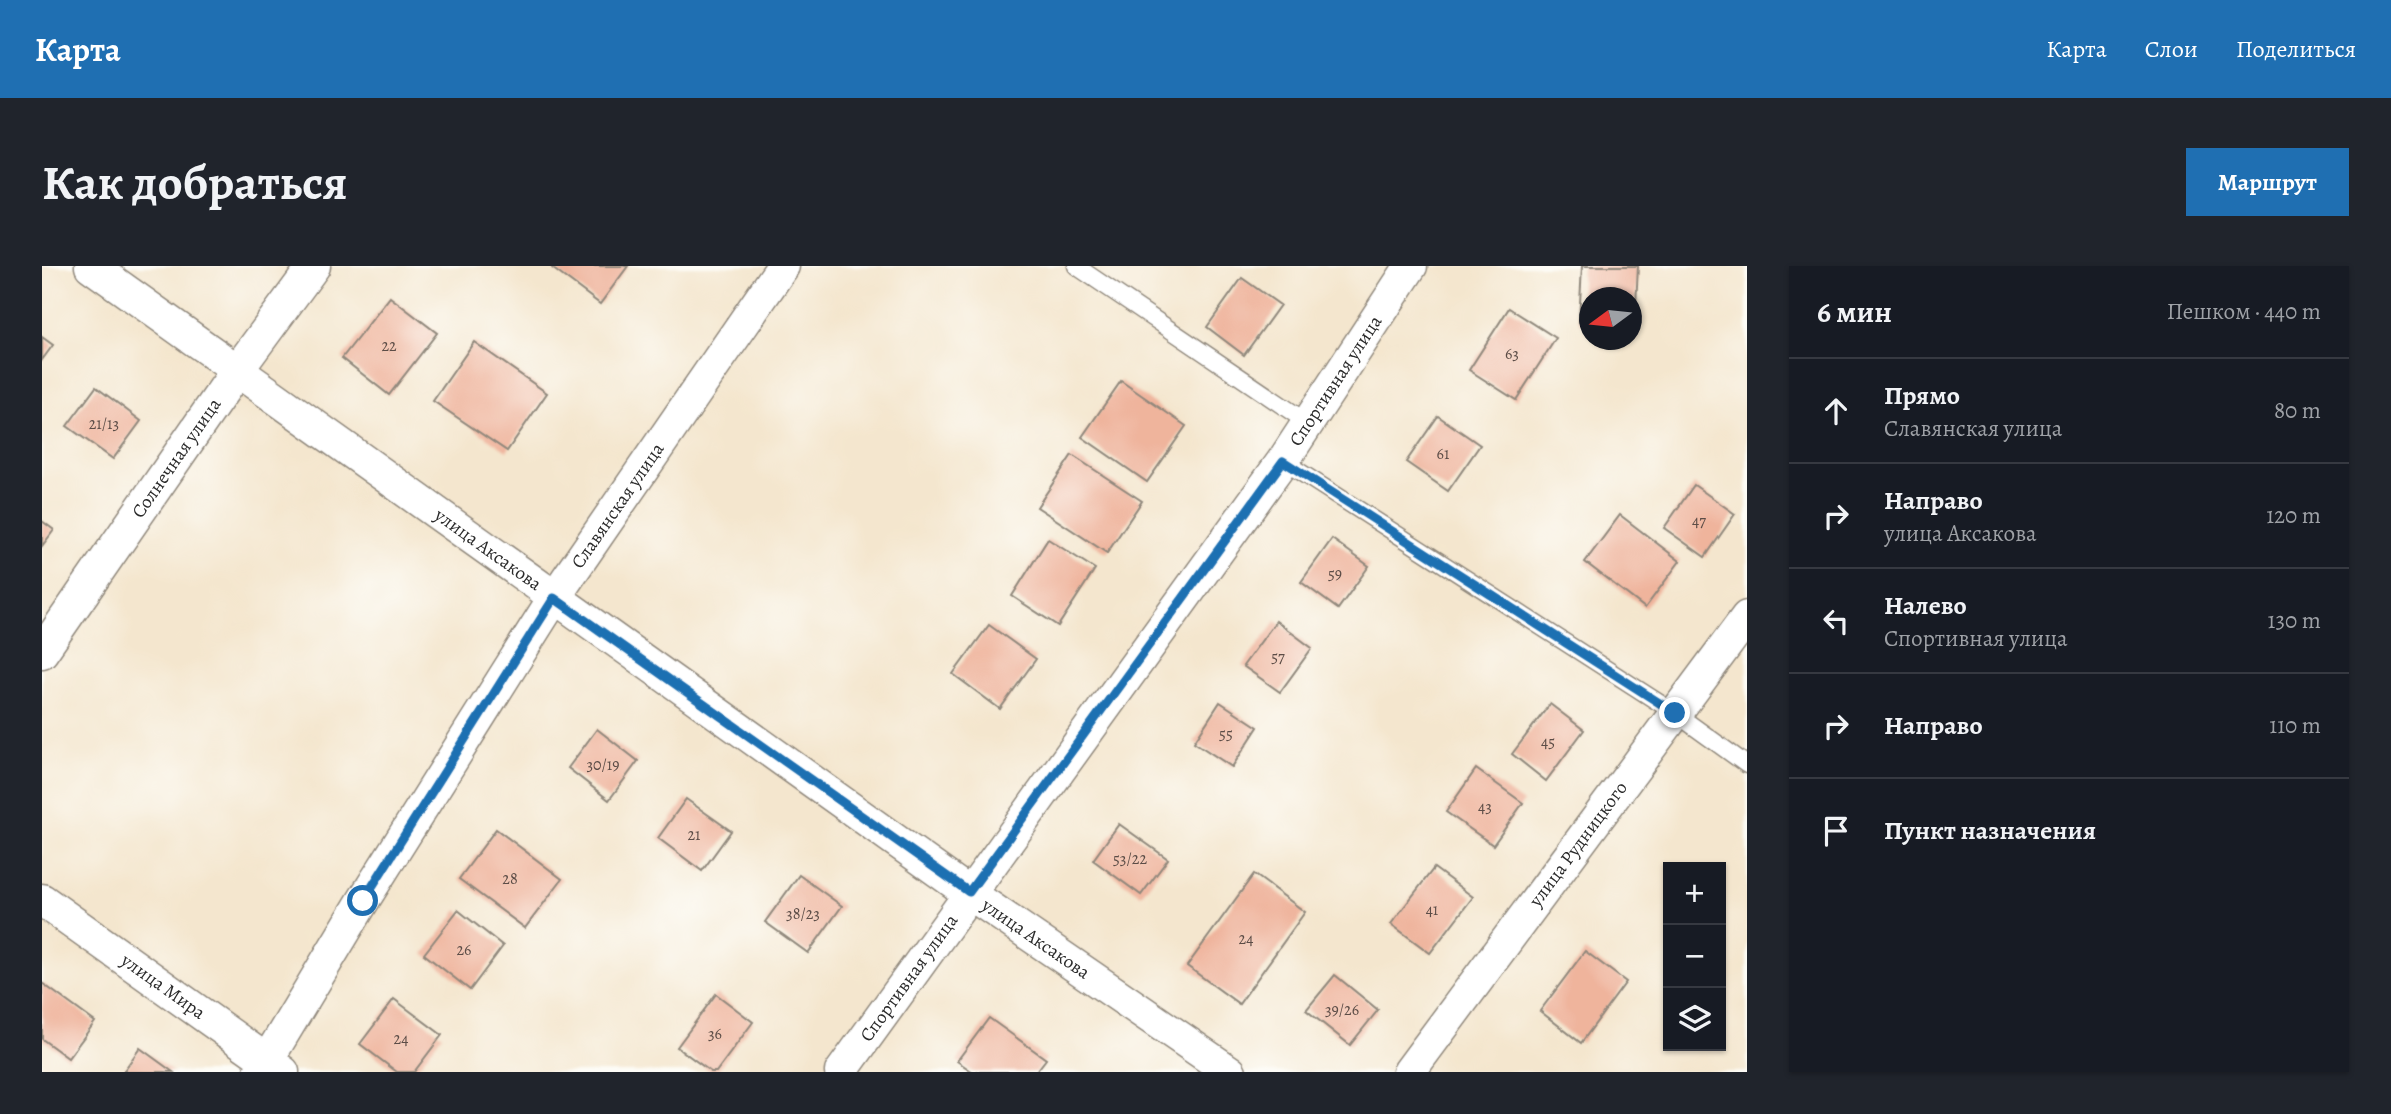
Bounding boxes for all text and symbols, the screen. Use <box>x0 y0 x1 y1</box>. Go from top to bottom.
text: Карта <box>35 27 121 72</box>
text: Карта <box>2046 33 2107 65</box>
text: Слои <box>2145 33 2198 65</box>
text: Поделиться <box>2236 33 2356 65</box>
button: Маршрут <box>2186 148 2349 216</box>
text: Как добраться <box>42 149 348 216</box>
north arrow <box>1579 287 1642 350</box>
text: 6 мин <box>1817 292 1892 332</box>
text: Пешком · 440 m <box>2167 296 2321 327</box>
street label: Спортивная улица <box>1283 310 1388 451</box>
house number: 22 <box>381 335 397 357</box>
house number: 63 <box>1505 343 1519 365</box>
text: Прямо <box>1884 378 1960 413</box>
icon: ahead <box>1817 392 1855 430</box>
street label: Солнечная улица <box>126 393 227 523</box>
text: 80 m <box>2274 395 2321 426</box>
house number: 21/13 <box>89 413 119 435</box>
text: Славянская улица <box>1884 413 2062 444</box>
street label: Славянская улица <box>565 437 670 574</box>
house number: 61 <box>1437 443 1450 465</box>
text: Направо <box>1884 483 1983 518</box>
icon: right <box>1817 497 1855 535</box>
text: 120 m <box>2266 500 2321 531</box>
street label: улица Аксакова <box>428 502 547 597</box>
house number: 47 <box>1692 510 1706 532</box>
text: улица Аксакова <box>1884 518 2037 549</box>
house number: 59 <box>1328 563 1342 585</box>
text: Налево <box>1884 588 1967 623</box>
icon: left <box>1817 602 1855 640</box>
text: 130 m <box>2268 605 2321 636</box>
text: Спортивная улица <box>1884 623 2068 654</box>
house number: 57 <box>1271 646 1285 668</box>
route end <box>1659 697 1690 728</box>
icon: right <box>1817 707 1855 745</box>
text: Направо <box>1884 708 1983 743</box>
text: 110 m <box>2269 710 2321 741</box>
house number: 55 <box>1219 723 1233 745</box>
house number: 45 <box>1541 731 1555 753</box>
house number: 30/19 <box>586 754 620 776</box>
street label: улица Рудницкого <box>1522 776 1634 913</box>
house number: 43 <box>1478 796 1492 818</box>
icon: arrive <box>1817 812 1855 850</box>
text: Пункт назначения <box>1884 813 2096 848</box>
house number: 21 <box>687 824 701 846</box>
house number: 53/22 <box>1113 848 1147 870</box>
map controls <box>1663 862 1726 1051</box>
button: + <box>1663 862 1726 925</box>
house number: 28 <box>502 868 518 890</box>
route start <box>347 885 378 916</box>
street label: улица Аксакова <box>976 892 1095 985</box>
house number: 41 <box>1426 899 1439 921</box>
house number: 38/23 <box>786 903 820 925</box>
street label: Спортивная улица <box>854 909 964 1047</box>
button: − <box>1663 925 1726 988</box>
house number: 24 <box>1239 928 1253 950</box>
house number: 26 <box>457 939 472 961</box>
street label: улица Мира <box>115 947 211 1026</box>
button: layers <box>1663 988 1726 1051</box>
house number: 39/26 <box>1325 999 1359 1021</box>
house number: 36 <box>708 1023 722 1045</box>
house number: 24 <box>394 1028 408 1050</box>

